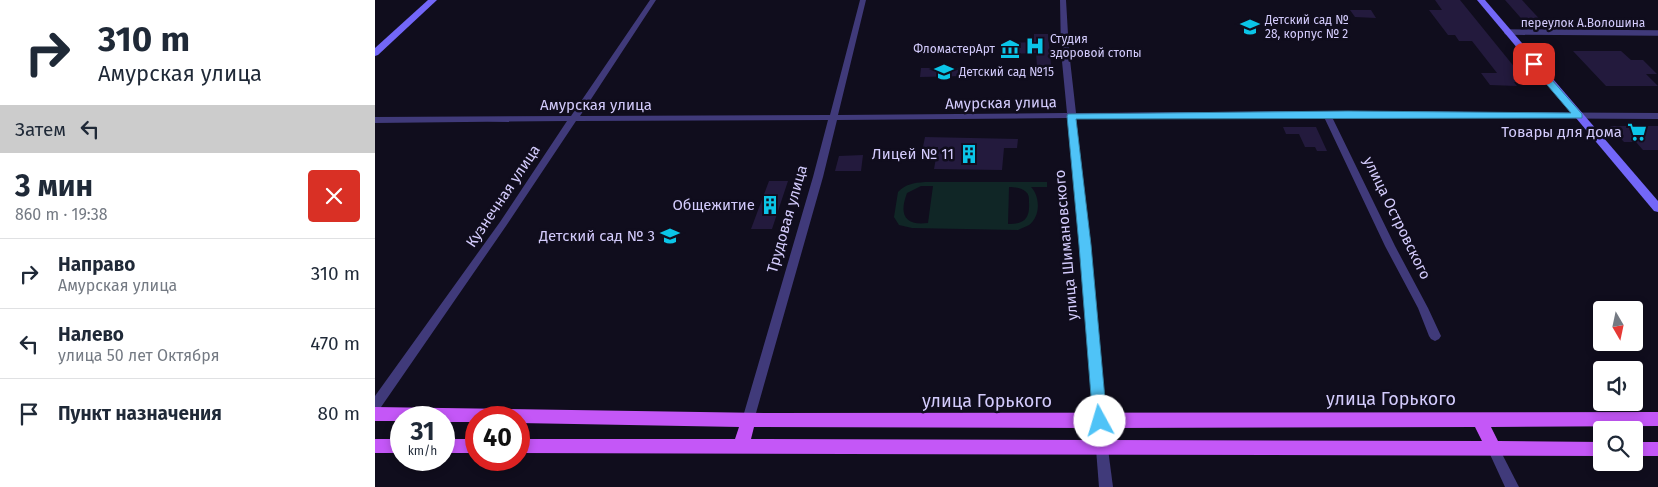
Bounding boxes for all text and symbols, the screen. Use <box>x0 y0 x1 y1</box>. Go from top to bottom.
place label: Детский сад № 28, корпус № 2 <box>1264 13 1349 41</box>
school or university icon: Детский сад № 28, корпус № 2 <box>1239 16 1261 38</box>
street label: переулок А.Волошина <box>1521 16 1645 30</box>
text: 310 m <box>98 18 190 60</box>
icon: right <box>15 20 80 85</box>
place label: Студия здоровой стопы <box>1050 32 1142 60</box>
hospital icon: Студия здоровой стопы <box>1024 35 1046 57</box>
museum icon: ФломастерАрт <box>999 38 1021 60</box>
place label: ФломастерАрт <box>913 42 996 56</box>
pin <box>1513 43 1555 85</box>
icon: arrive <box>1520 50 1548 78</box>
text: Амурская улица <box>98 60 262 87</box>
school or university icon: Детский сад №15 <box>933 61 955 83</box>
place label: Детский сад №15 <box>958 65 1054 79</box>
street label: Амурская улица <box>945 93 1057 113</box>
street label: Амурская улица <box>540 96 652 114</box>
icon: left <box>76 115 104 143</box>
text: Затем <box>15 118 66 141</box>
supermarket icon: Товары для дома <box>1626 121 1648 143</box>
place label: Товары для дома <box>1501 123 1622 141</box>
street label: Кузнечная улица <box>462 141 544 251</box>
building icon: Лицей № 11 <box>958 143 980 165</box>
place label: Лицей № 11 <box>872 145 954 163</box>
street label: улица Островского <box>1359 154 1435 282</box>
street label: Трудовая улица <box>763 163 811 275</box>
text: 3 мин <box>15 168 93 204</box>
street label: улица Шимановского <box>1050 169 1082 321</box>
button: close <box>308 170 360 222</box>
building icon: Общежитие <box>759 194 781 216</box>
place label: Общежитие <box>672 196 755 214</box>
text: 860 m · 19:38 <box>15 205 108 224</box>
school or university icon: Детский сад № 3 <box>659 225 681 247</box>
place label: Детский сад № 3 <box>538 227 655 245</box>
text: Направо <box>58 253 135 276</box>
icon: right <box>15 260 43 288</box>
text: 310 m <box>311 262 360 285</box>
text: Амурская улица <box>58 276 177 295</box>
north arrow <box>1593 301 1643 351</box>
map controls <box>1593 301 1643 471</box>
text: Налево <box>58 323 124 346</box>
icon: left <box>15 330 43 358</box>
text: 470 m <box>310 332 360 355</box>
text: улица 50 лет Октября <box>58 346 220 365</box>
button: sound <box>1593 361 1643 411</box>
street label: улица Горького <box>1326 388 1456 410</box>
street label: улица Горького <box>922 390 1052 412</box>
position arrow <box>1073 394 1125 446</box>
icon: arrive <box>15 400 43 428</box>
text: Пункт назначения <box>58 402 222 425</box>
text: 80 m <box>318 402 360 425</box>
speed limit sign: 40 <box>465 406 530 471</box>
text: 31 <box>410 417 435 447</box>
button: search <box>1593 421 1643 471</box>
text: km/h <box>408 444 437 458</box>

